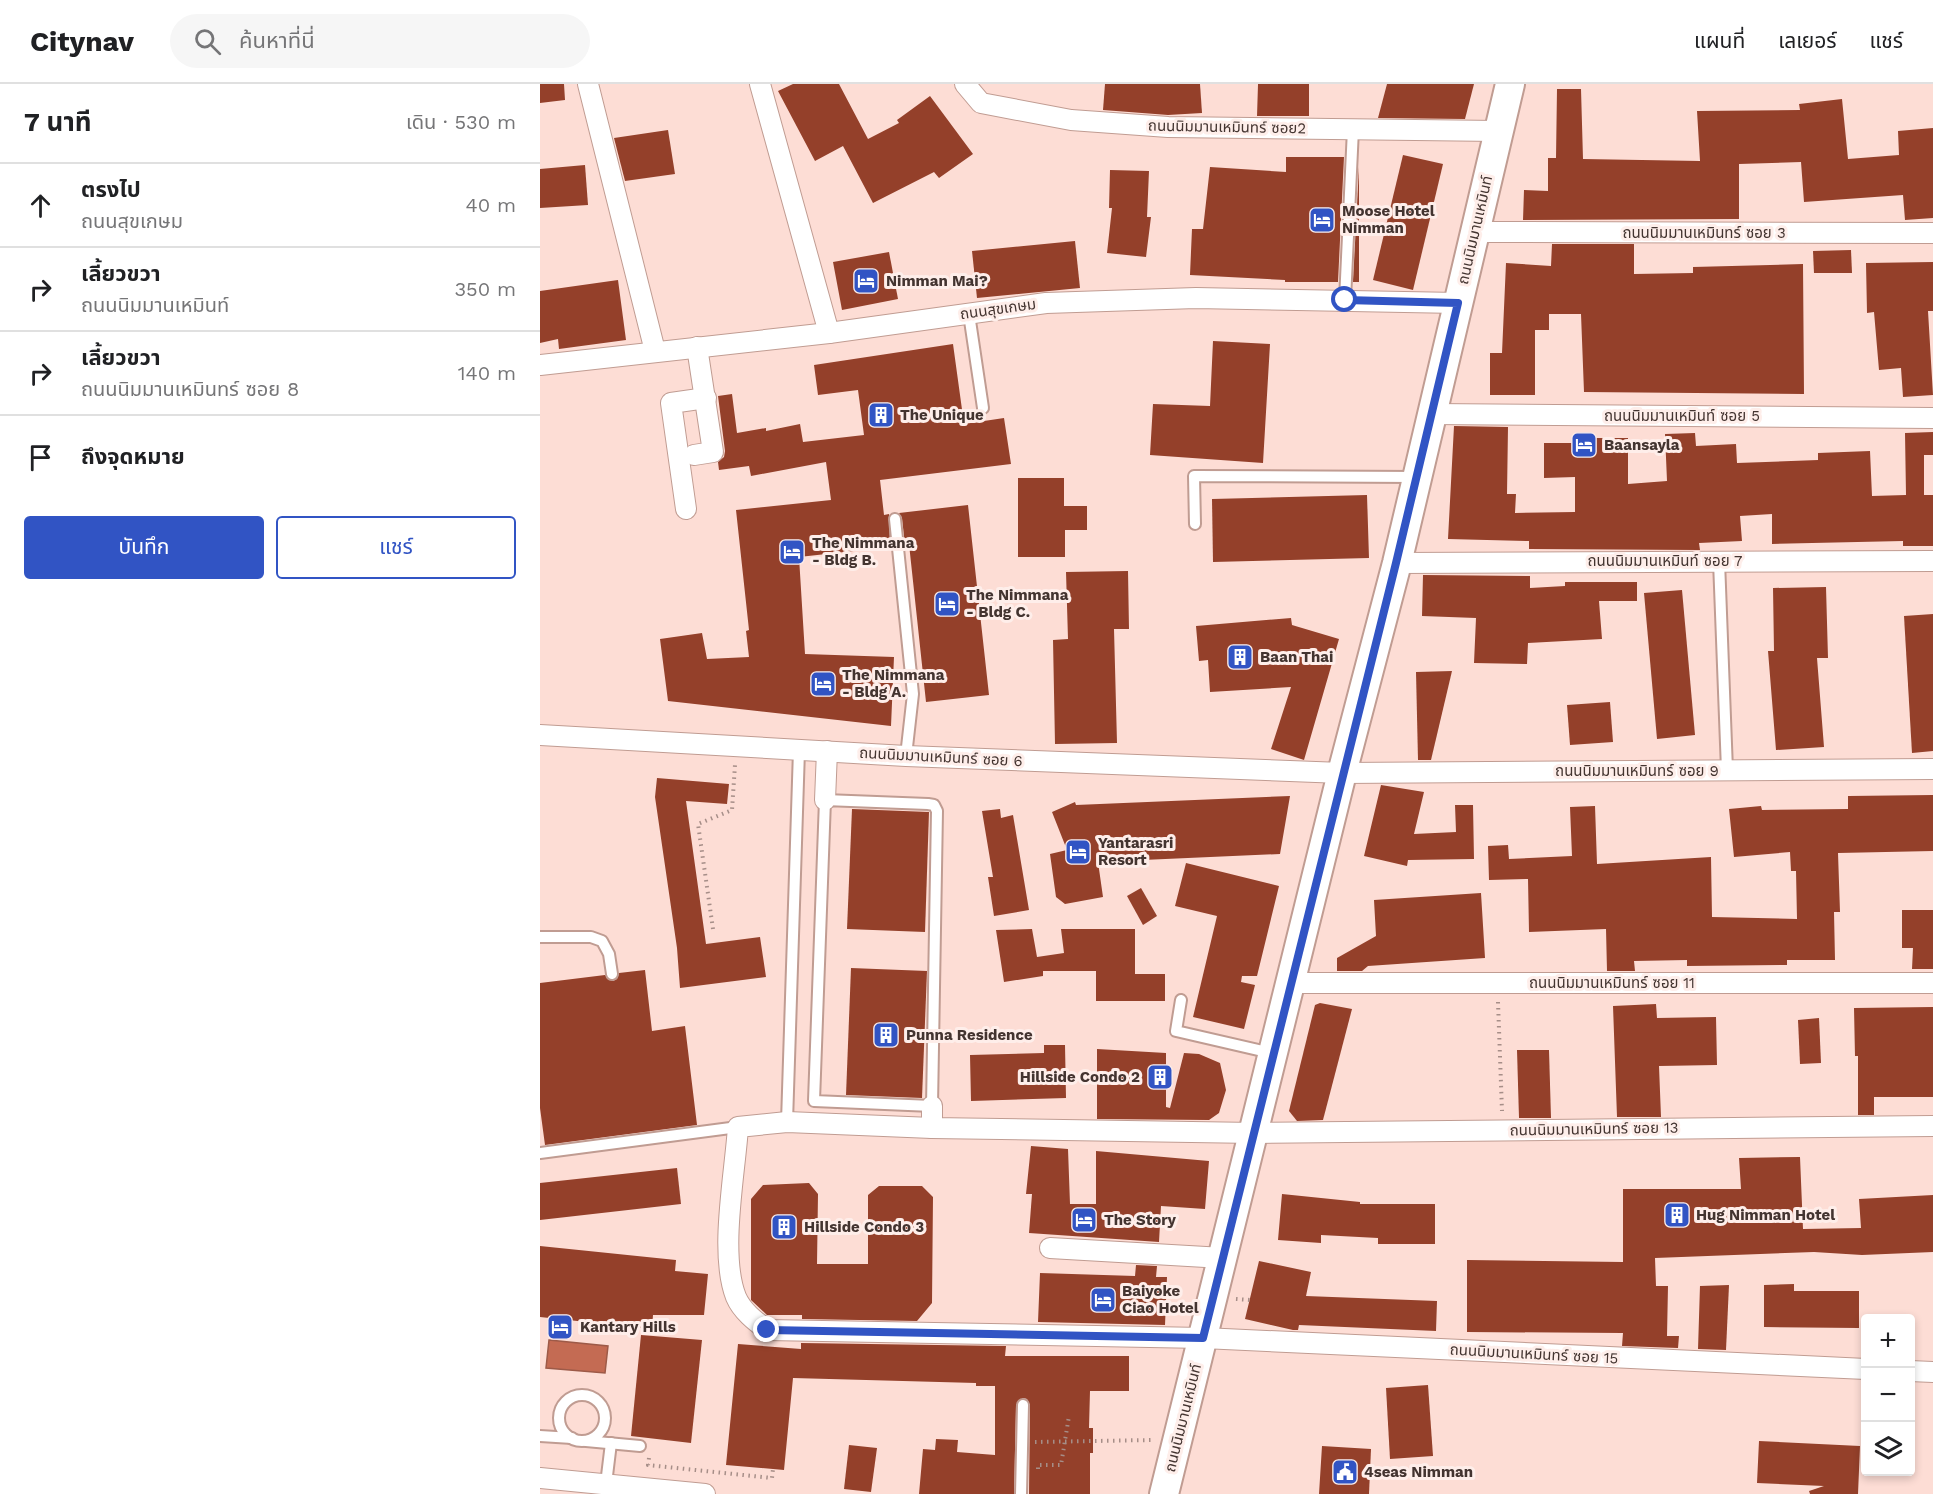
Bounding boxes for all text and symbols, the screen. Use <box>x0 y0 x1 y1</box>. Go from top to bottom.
search box <box>170 14 590 68</box>
text: Citynav <box>30 25 134 58</box>
icon: search <box>191 25 224 58</box>
text: ค้นหาที่นี่ <box>239 28 315 53</box>
text: แผนที่ <box>1694 28 1745 53</box>
text: เลเยอร์ <box>1778 28 1837 53</box>
text: แชร์ <box>1870 28 1903 53</box>
text: 7 นาที <box>24 107 91 137</box>
text: เดิน · 530 m <box>406 110 516 134</box>
street label: ถนนนิมมานเหมินทร์ ซอย2 <box>1148 117 1306 137</box>
street label: ถนนนิมมานเหมินท์ <box>1454 174 1496 286</box>
text: ตรงไป <box>81 177 141 202</box>
icon: ahead <box>24 189 57 222</box>
text: 40 m <box>465 193 516 217</box>
place label: Moose Hotel Nimman <box>1342 202 1435 237</box>
hotel icon: Moose Hotel Nimman <box>1307 205 1337 235</box>
text: ถนนสุขเกษม <box>81 209 183 233</box>
street label: ถนนนิมมานเหมินทร์ ซอย 3 <box>1622 224 1786 242</box>
text: เลี้ยวขวา <box>81 261 161 286</box>
hotel icon: Nimman Mai? <box>851 266 881 296</box>
place label: Nimman Mai? <box>886 272 988 290</box>
icon: right <box>24 273 57 306</box>
text: 350 m <box>454 277 516 301</box>
route start <box>1331 286 1357 312</box>
text: ถนนนิมมานเหมินท์ <box>81 293 229 317</box>
street label: ถนนสุขเกษม <box>959 295 1037 323</box>
text: เลี้ยวขวา <box>81 345 161 370</box>
icon: right <box>24 357 57 390</box>
text: 140 m <box>458 361 516 385</box>
text: ถนนนิมมานเหมินทร์ ซอย 8 <box>81 377 299 401</box>
building icon: The Unique <box>866 400 896 430</box>
place label: The Unique <box>900 406 984 424</box>
street label: ถนนนิมมานเหมินท์ ซอย 5 <box>1604 407 1760 425</box>
hotel icon: Baansayla <box>1569 430 1599 460</box>
place label: Baansayla <box>1604 436 1680 454</box>
icon: arrive <box>24 441 57 474</box>
text: ถึงจุดหมาย <box>81 444 185 469</box>
button: บันทึก <box>24 516 264 579</box>
button: แชร์ <box>276 516 516 579</box>
place label: The Nimmana - Bldg B. <box>812 534 915 569</box>
hotel icon: The Nimmana - Bldg B. <box>777 537 807 567</box>
street label: ถนนนิมมานเหมินท์ ซอย 7 <box>1588 552 1743 570</box>
place label: The Nimmana - Bldg C. <box>966 586 1069 621</box>
hotel icon: The Nimmana - Bldg C. <box>932 589 962 619</box>
building icon: Baan Thai <box>1225 642 1255 672</box>
place label: Baan Thai <box>1260 648 1333 666</box>
place label: The Nimmana - Bldg A. <box>842 666 945 701</box>
hotel icon: The Nimmana - Bldg A. <box>808 669 838 699</box>
street label: ถนนนิมมานเหมินทร์ ซอย 6 <box>859 744 1023 770</box>
street label: ถนนนิมมานเหมินทร์ ซอย 9 <box>1555 762 1719 780</box>
place label: Yantarasri Resort <box>1098 834 1173 869</box>
hotel icon: Yantarasri Resort <box>1063 837 1093 867</box>
street label: ถนนนิมมานเหมินทร์ ซอย 11 <box>1529 974 1695 992</box>
building icon: Punna Residence <box>871 1020 901 1050</box>
place label: Punna Residence <box>906 1026 1033 1044</box>
building icon: Hillside Condo 2 <box>1145 1062 1175 1092</box>
place label: Hillside Condo 2 <box>1020 1068 1140 1086</box>
street label: ถนนนิมมานเหมินทร์ ซอย 13 <box>1509 1119 1679 1139</box>
building icon: Hug Nimman Hotel <box>1662 1200 1692 1230</box>
hotel icon: The Story <box>1069 1205 1099 1235</box>
place label: Hug Nimman Hotel <box>1696 1206 1835 1224</box>
place label: The Story <box>1104 1211 1177 1229</box>
building icon: Hillside Condo 3 <box>769 1212 799 1242</box>
place label: Hillside Condo 3 <box>804 1218 924 1236</box>
place label: Baiyoke Ciao Hotel <box>1122 1282 1199 1317</box>
hotel icon: Baiyoke Ciao Hotel <box>1088 1285 1118 1315</box>
hotel icon: Kantary Hills <box>545 1312 575 1342</box>
map controls <box>1861 1314 1915 1476</box>
button: + <box>1861 1314 1915 1368</box>
route end <box>753 1316 779 1342</box>
place label: Kantary Hills <box>580 1318 676 1336</box>
street label: ถนนนิมมานเหมินทร์ ซอย 15 <box>1449 1341 1619 1367</box>
street label: ถนนนิมมานเหมินท์ <box>1161 1362 1205 1474</box>
button: − <box>1861 1368 1915 1422</box>
button: layers <box>1861 1422 1915 1476</box>
public building icon: 4seas Nimman <box>1330 1457 1360 1487</box>
place label: 4seas Nimman <box>1364 1463 1473 1481</box>

